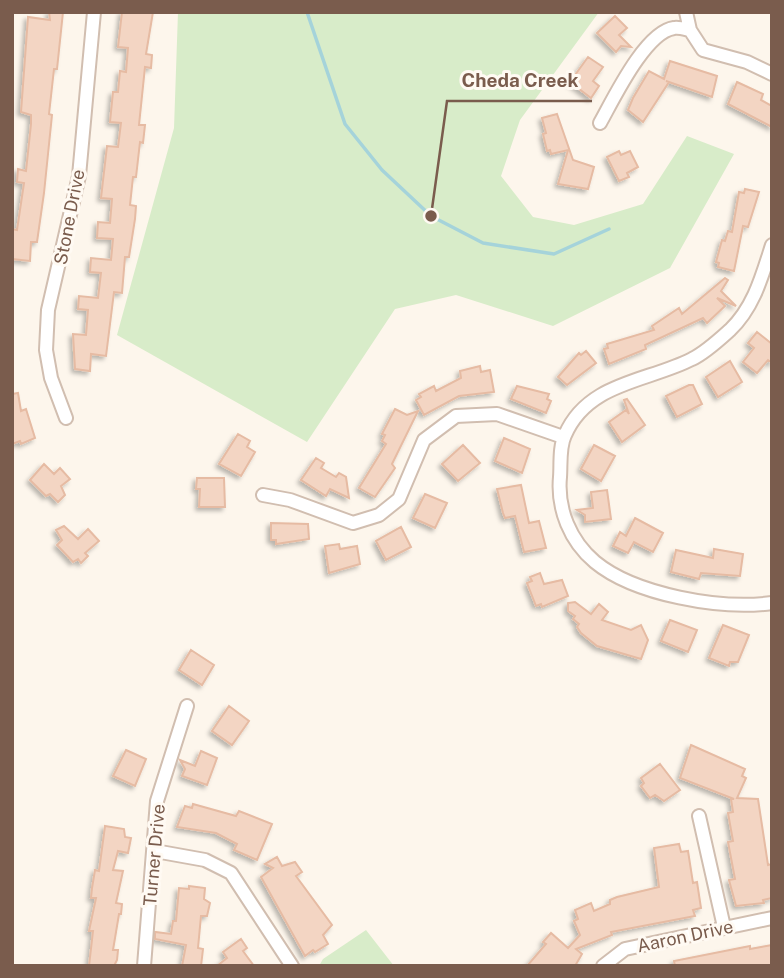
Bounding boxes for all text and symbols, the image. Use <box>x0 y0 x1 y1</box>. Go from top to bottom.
callout: Cheda Creek <box>447 61 592 101</box>
text: Cheda Creek <box>462 69 578 91</box>
street label: Stone Drive <box>49 168 89 266</box>
street label: Turner Drive <box>139 803 169 907</box>
street label: Aaron Drive <box>635 916 735 956</box>

